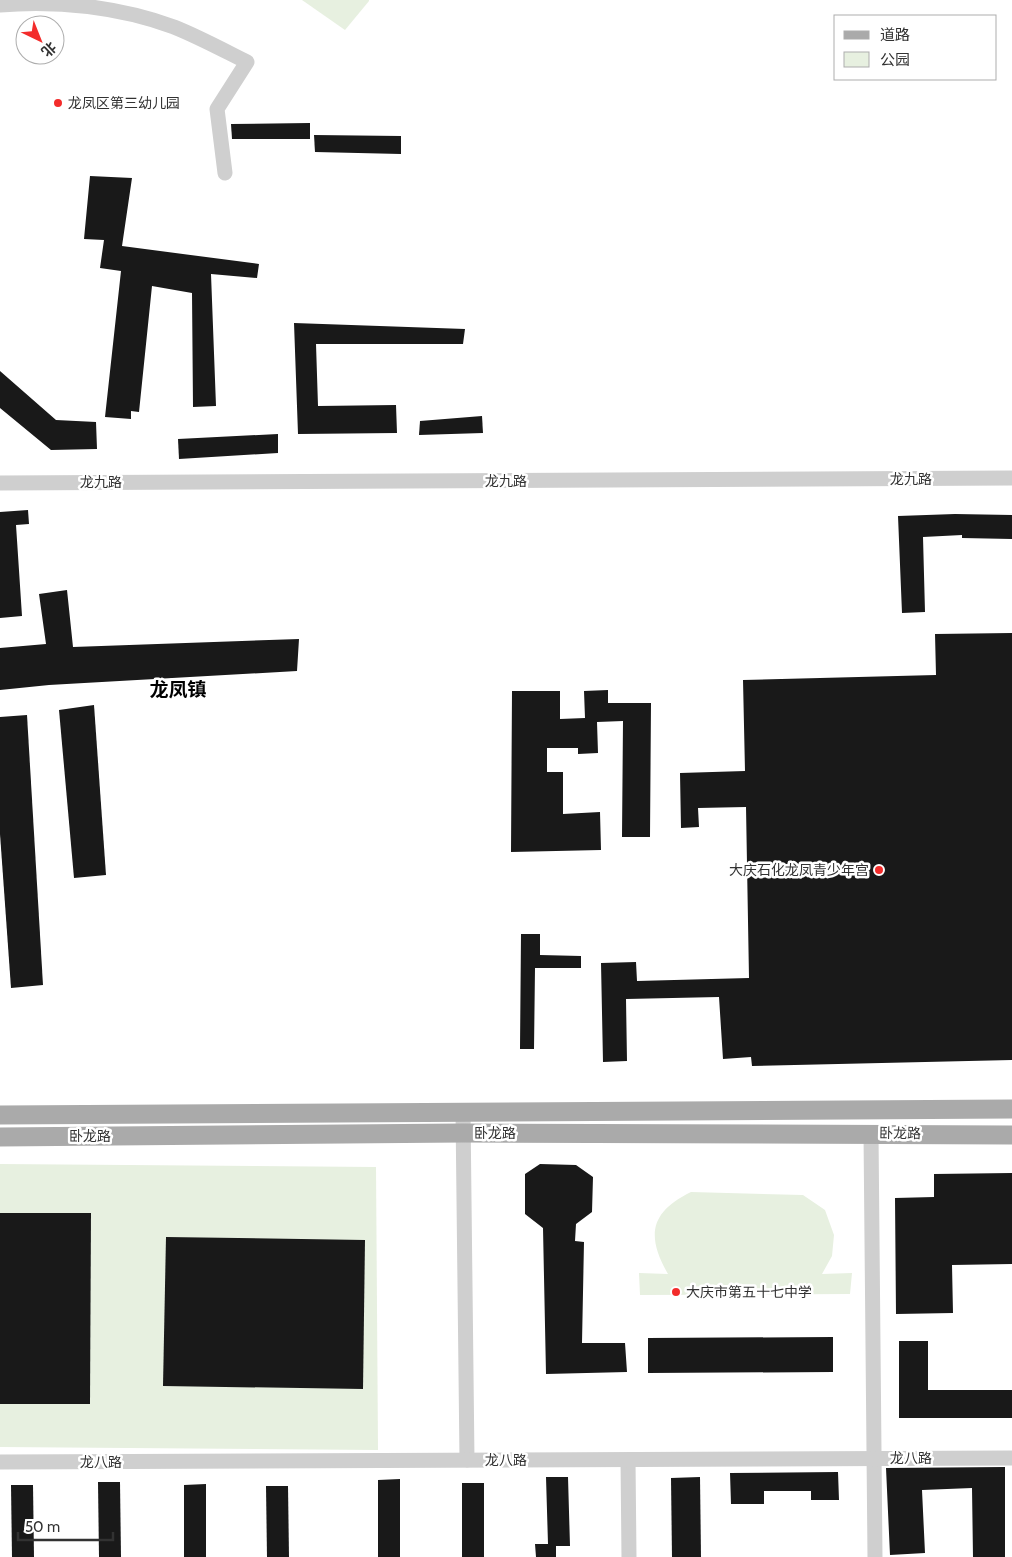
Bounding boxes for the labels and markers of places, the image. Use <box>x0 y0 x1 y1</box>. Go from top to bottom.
place label: 龙凤区第三幼儿园 <box>68 94 180 112</box>
marker: 龙凤区第三幼儿园 <box>52 97 64 109</box>
place label: 大庆石化龙凤青少年宫 <box>729 861 869 879</box>
marker: 大庆石化龙凤青少年宫 <box>873 864 885 876</box>
place label: 大庆市第五十七中学 <box>686 1283 812 1301</box>
marker: 大庆市第五十七中学 <box>670 1286 682 1298</box>

